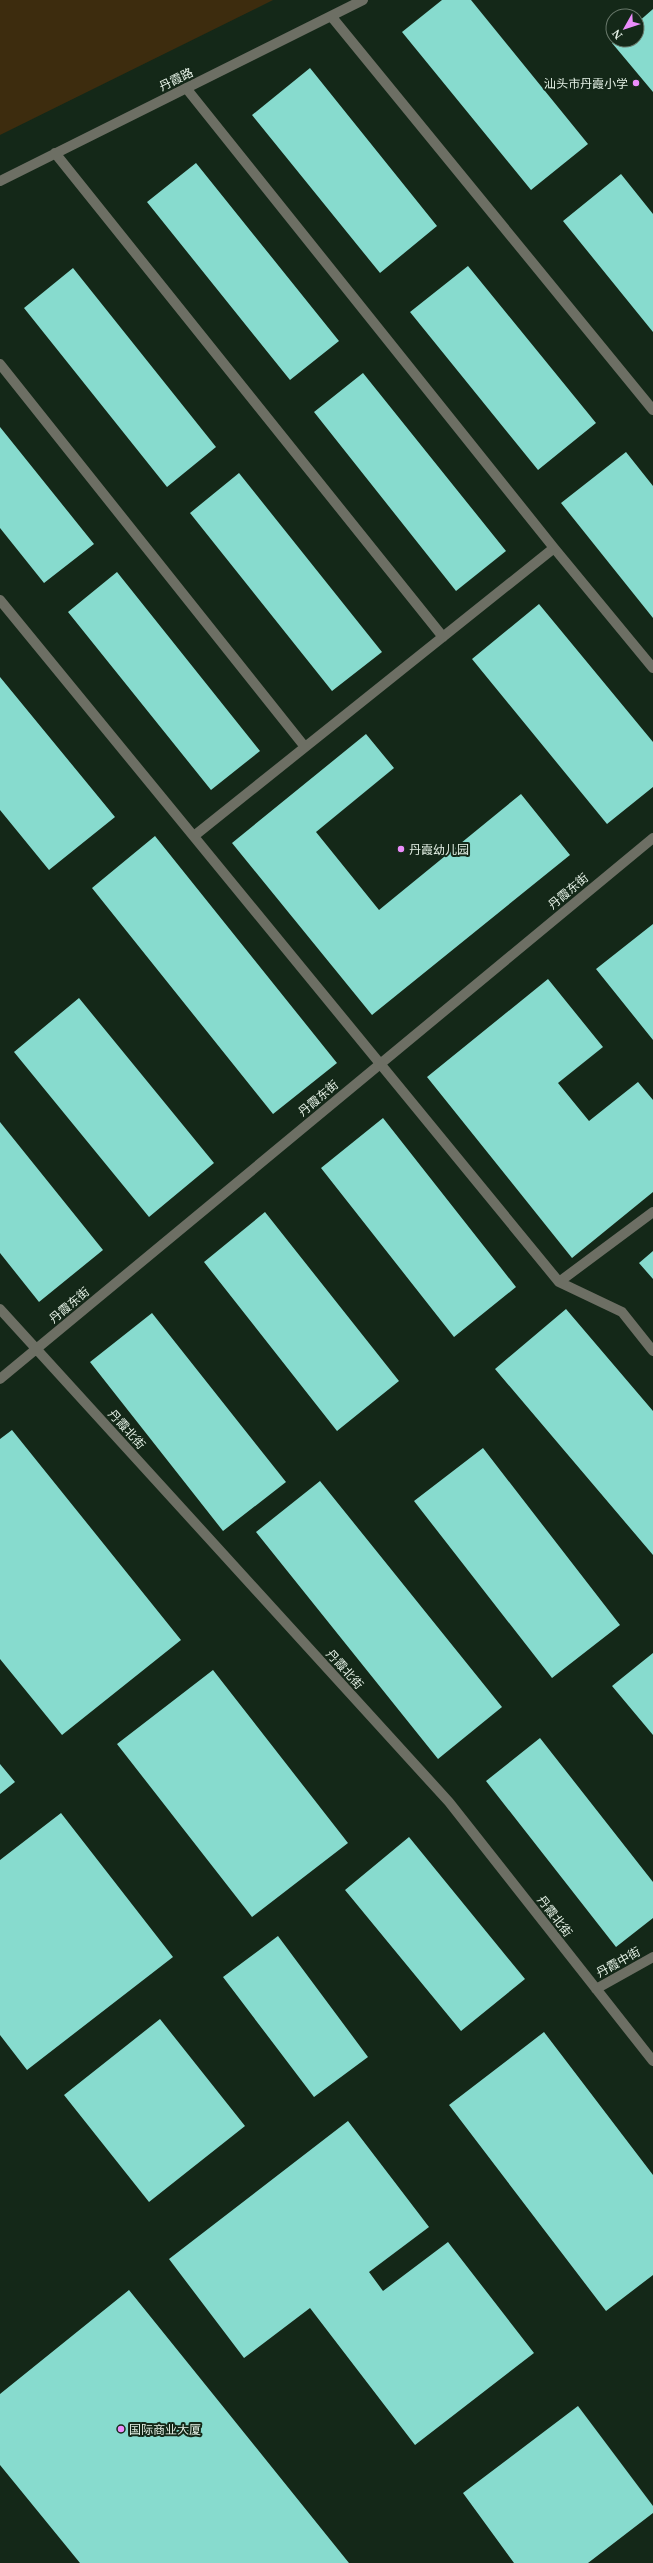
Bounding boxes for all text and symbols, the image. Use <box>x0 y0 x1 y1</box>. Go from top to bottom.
north arrow <box>605 8 645 48</box>
text: N <box>608 26 625 43</box>
street label: 丹霞路 <box>156 63 196 95</box>
place label: 汕头市丹霞小学 <box>544 75 628 92</box>
marker: 汕头市丹霞小学 <box>631 78 641 88</box>
place label: 丹霞幼儿园 <box>409 841 469 858</box>
marker: 丹霞幼儿园 <box>396 844 406 854</box>
street label: 丹霞东街 <box>544 869 592 913</box>
street label: 丹霞东街 <box>294 1076 342 1120</box>
street label: 丹霞东街 <box>45 1283 93 1327</box>
street label: 丹霞北街 <box>105 1405 149 1453</box>
street label: 丹霞北街 <box>323 1645 367 1693</box>
street label: 丹霞北街 <box>534 1892 576 1940</box>
street label: 丹霞中街 <box>593 1943 643 1981</box>
place label: 国际商业大厦 <box>129 2421 201 2438</box>
marker: 国际商业大厦 <box>116 2424 126 2434</box>

